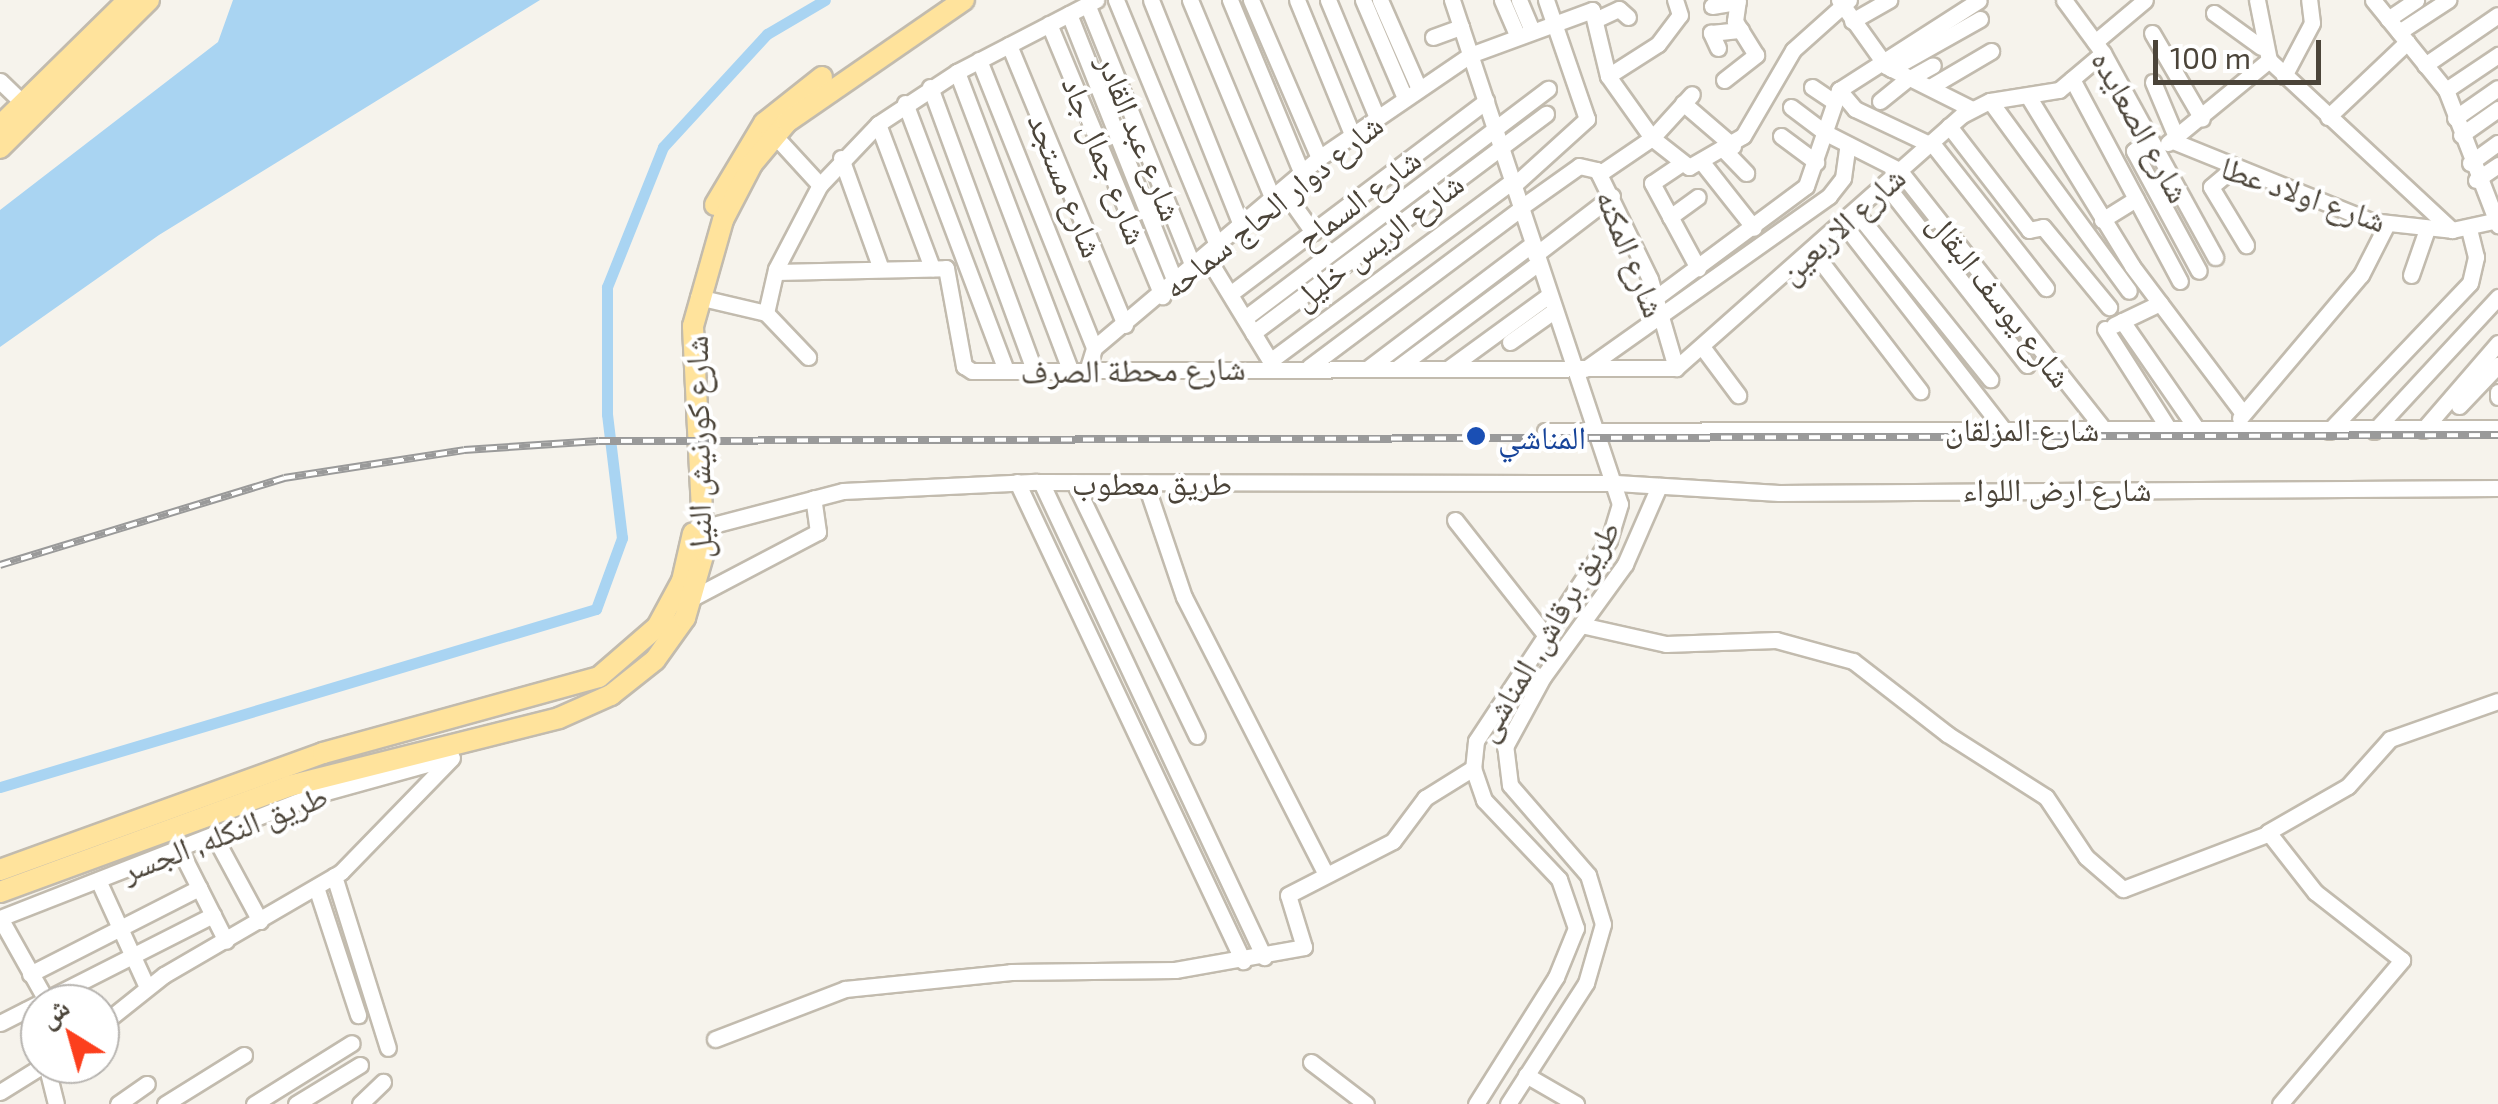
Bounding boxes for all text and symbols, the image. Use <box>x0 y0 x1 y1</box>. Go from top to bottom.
scale bar <box>2158 20 2326 82</box>
text: 100 m <box>2170 39 2251 75</box>
street label: شارع الصعايده <box>2085 43 2199 209</box>
street label: شارع عبد القادر <box>1090 48 1192 226</box>
street label: شارع جمال جاد <box>1055 71 1157 249</box>
street label: شارع دوار الحاج سماحه <box>1154 105 1390 305</box>
street label: شارع مستجد <box>1021 107 1113 263</box>
street label: شارع السماح <box>1288 139 1428 257</box>
street label: شارع اولاد عطا <box>2216 147 2392 239</box>
street label: شارع الاربعين <box>1770 157 1912 291</box>
street label: شارع الريس خليل <box>1284 163 1470 317</box>
street label: شارع المكنه <box>1589 184 1675 322</box>
street label: شارع يوسف البقال <box>1921 204 2081 394</box>
street label: شارع كورنيش النيل <box>676 335 718 559</box>
street label: شارع محطة الصرف <box>1020 348 1246 390</box>
street label: شارع المزلقان <box>1945 409 2099 447</box>
place label: المناشي <box>1498 417 1586 455</box>
marker: المناشي <box>1463 423 1489 449</box>
street label: طريق معطوب <box>1072 463 1232 501</box>
street label: شارع ارض اللواء <box>1963 469 2151 507</box>
street label: طريق برقاش, المناشى <box>1465 513 1627 747</box>
street label: طريق النكله, الجسر <box>115 775 333 889</box>
north arrow <box>20 984 120 1084</box>
text: ش <box>31 989 75 1034</box>

